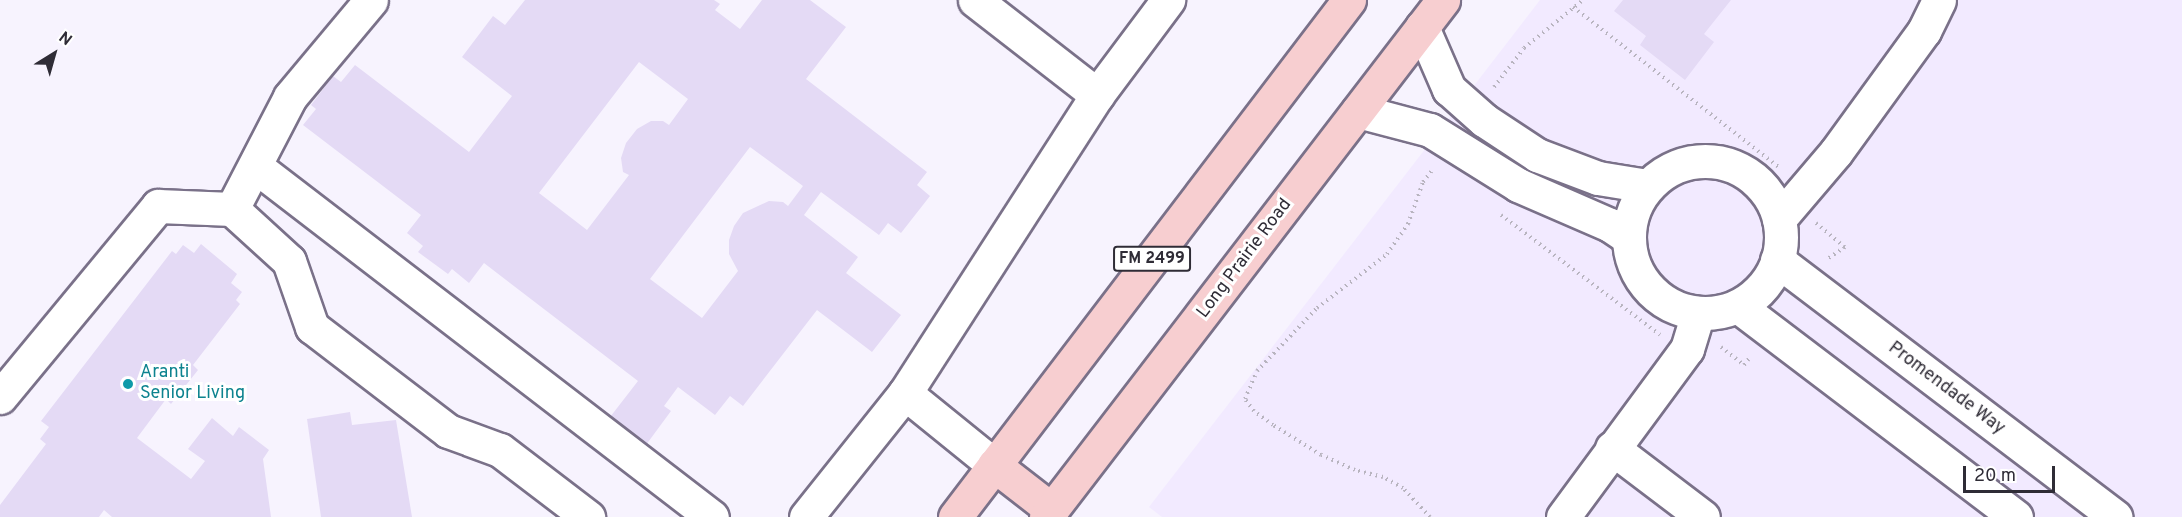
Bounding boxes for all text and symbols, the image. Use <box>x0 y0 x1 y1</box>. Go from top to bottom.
north arrow <box>24 24 84 84</box>
text: N <box>54 28 75 51</box>
street label: Long Prairie Road <box>1193 195 1297 323</box>
road number: FM 2499 <box>1113 246 1191 272</box>
street label: Promendade Way <box>1883 338 2009 440</box>
place label: Aranti Senior Living <box>140 363 245 406</box>
marker: Aranti Senior Living <box>121 377 135 391</box>
scale bar <box>1966 454 2058 492</box>
text: 20 m <box>1974 465 2016 488</box>

